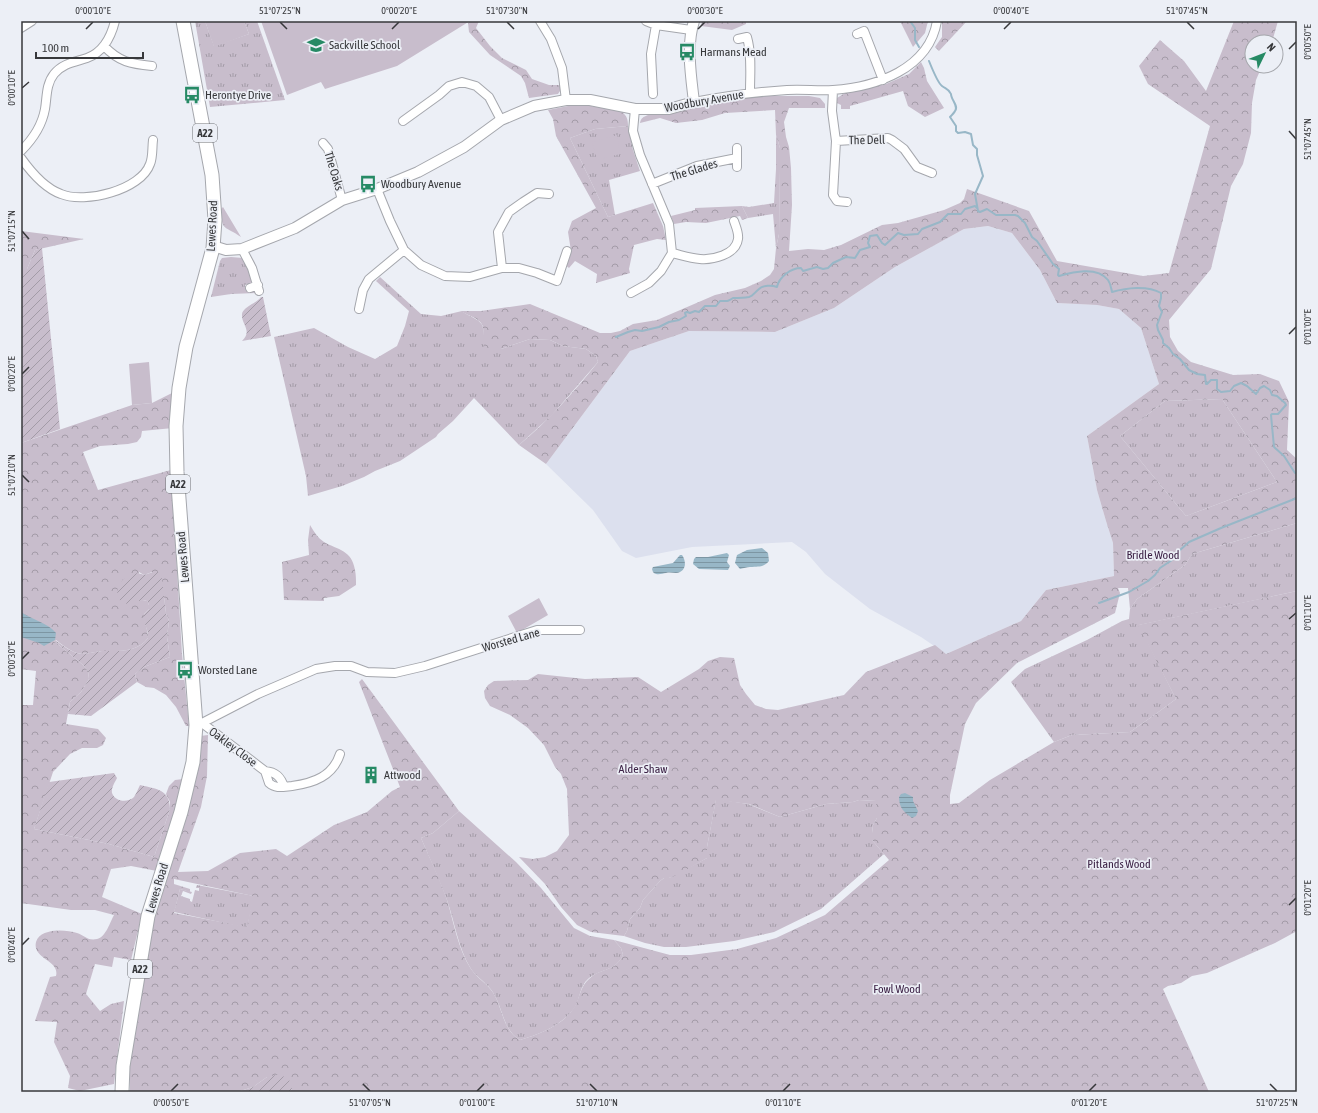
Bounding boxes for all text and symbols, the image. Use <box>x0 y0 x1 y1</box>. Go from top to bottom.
text: 0°00'10"E <box>75 5 111 16</box>
text: 51°07'25"N <box>259 5 301 16</box>
text: 0°00'20"E <box>381 5 417 16</box>
text: 51°07'30"N <box>486 5 528 16</box>
text: 0°00'30"E <box>687 5 723 16</box>
text: 0°00'40"E <box>993 5 1029 16</box>
text: 51°07'45"N <box>1166 5 1208 16</box>
text: 0°00'50"E <box>1302 24 1313 60</box>
scale bar <box>36 34 143 60</box>
north arrow <box>1244 34 1284 74</box>
school or university icon: Sackville School <box>306 35 326 55</box>
place label: Sackville School <box>329 38 401 52</box>
text: 100 m <box>42 41 69 55</box>
text: N <box>1265 41 1278 54</box>
bus stop icon: Harmans Mead <box>677 42 697 62</box>
place label: Harmans Mead <box>700 45 767 59</box>
text: 0°00'10"E <box>6 70 17 106</box>
bus stop icon: Herontye Drive <box>182 85 202 105</box>
street label: Woodbury Avenue <box>663 87 745 115</box>
place label: Herontye Drive <box>205 88 271 102</box>
text: 51°07'45"N <box>1302 118 1313 160</box>
road number: A22 <box>193 124 217 142</box>
street label: The Dell <box>849 133 886 147</box>
street label: The Oaks <box>321 150 347 192</box>
street label: The Glades <box>669 156 719 184</box>
bus stop icon: Woodbury Avenue <box>358 174 378 194</box>
place label: Woodbury Avenue <box>381 177 461 191</box>
street label: Lewes Road <box>204 200 220 252</box>
text: 51°07'15"N <box>6 210 17 252</box>
text: 0°01'00"E <box>1302 309 1313 345</box>
text: 0°00'20"E <box>6 356 17 392</box>
text: 51°07'10"N <box>6 454 17 496</box>
road number: A22 <box>166 475 190 493</box>
street label: Lewes Road <box>174 531 192 583</box>
park label: Bridle Wood <box>1126 548 1180 562</box>
text: 0°01'10"E <box>1302 595 1313 631</box>
street label: Worsted Lane <box>481 625 541 655</box>
text: 0°00'30"E <box>6 641 17 677</box>
bus stop icon: Worsted Lane <box>175 660 195 680</box>
place label: Worsted Lane <box>198 663 257 677</box>
street label: Oakley Close <box>206 724 260 770</box>
park label: Alder Shaw <box>619 762 667 776</box>
building icon: Attwood <box>361 765 381 785</box>
place label: Attwood <box>384 768 421 782</box>
park label: Pitlands Wood <box>1087 857 1151 871</box>
street label: Lewes Road <box>143 861 171 915</box>
text: 0°01'20"E <box>1302 880 1313 916</box>
text: 0°00'40"E <box>6 927 17 963</box>
road number: A22 <box>128 960 152 978</box>
park label: Fowl Wood <box>873 982 921 996</box>
text: 0°00'50"E <box>153 1097 189 1108</box>
text: 51°07'05"N <box>349 1097 391 1108</box>
text: 0°01'00"E <box>459 1097 495 1108</box>
text: 51°07'10"N <box>576 1097 618 1108</box>
text: 0°01'10"E <box>765 1097 801 1108</box>
text: 0°01'20"E <box>1071 1097 1107 1108</box>
text: 51°07'25"N <box>1256 1097 1298 1108</box>

